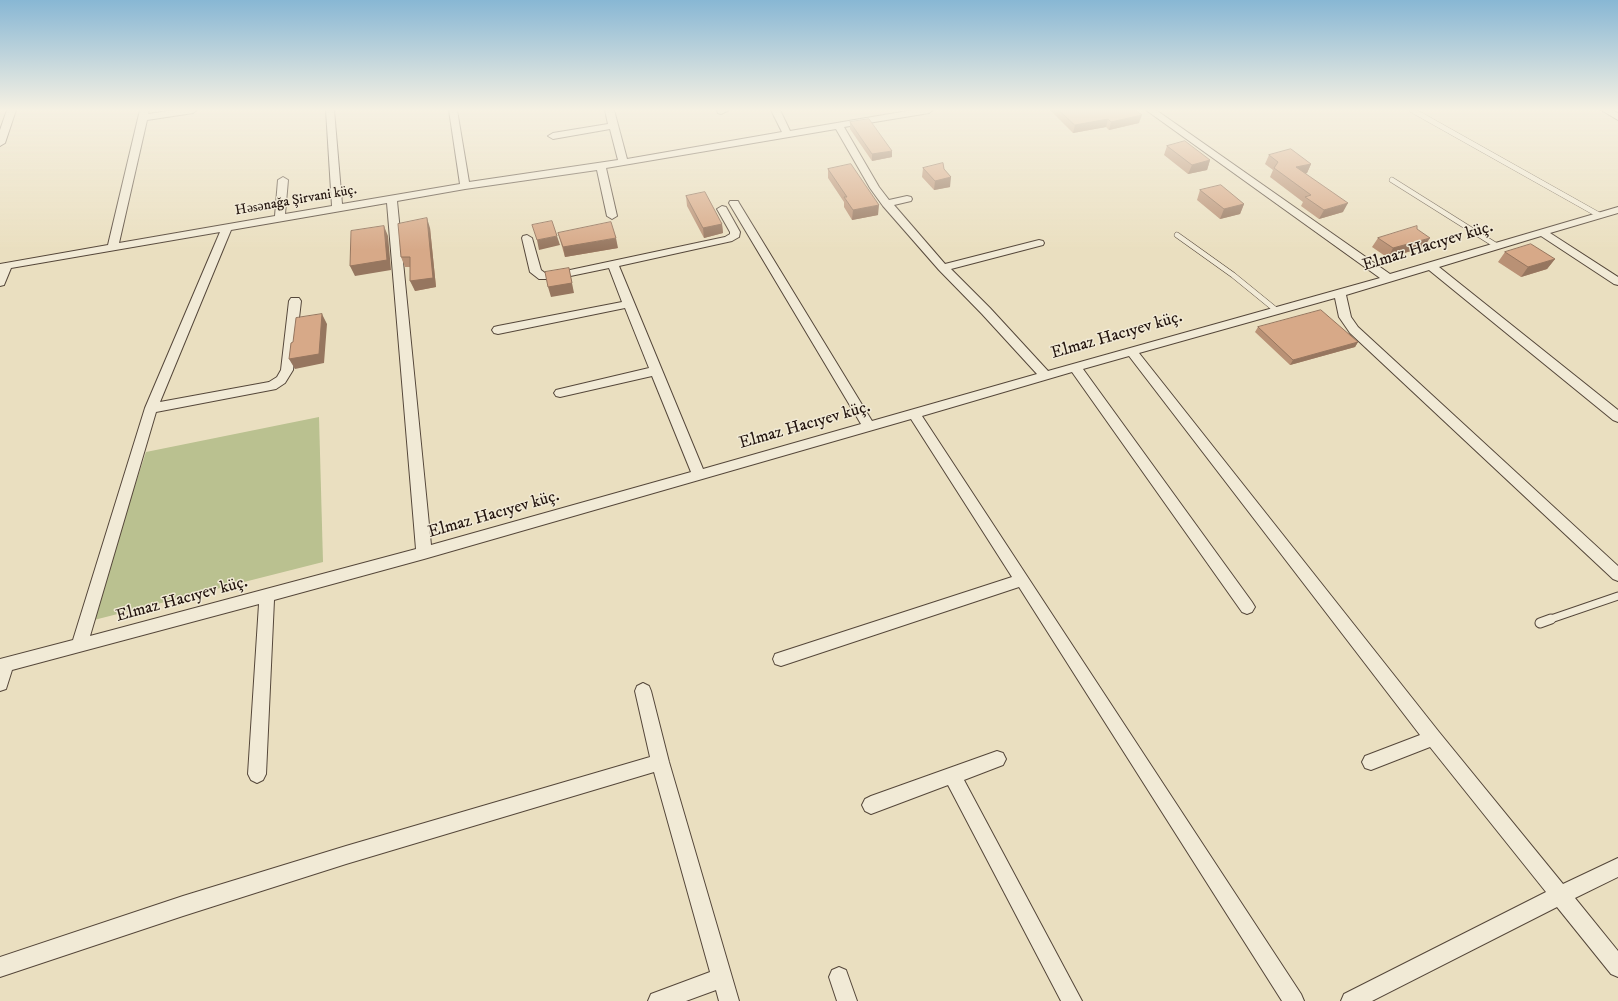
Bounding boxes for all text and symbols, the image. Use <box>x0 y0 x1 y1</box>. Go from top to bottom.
street label: Həsənağa Şirvani küç. <box>234 182 358 220</box>
street label: Elmaz Hacıyev küç. <box>1360 217 1496 277</box>
street label: Elmaz Hacıyev küç. <box>1049 308 1185 364</box>
street label: Elmaz Hacıyev küç. <box>737 398 873 454</box>
street label: Elmaz Hacıyev küç. <box>426 487 562 543</box>
street label: Elmaz Hacıyev küç. <box>114 573 250 627</box>

